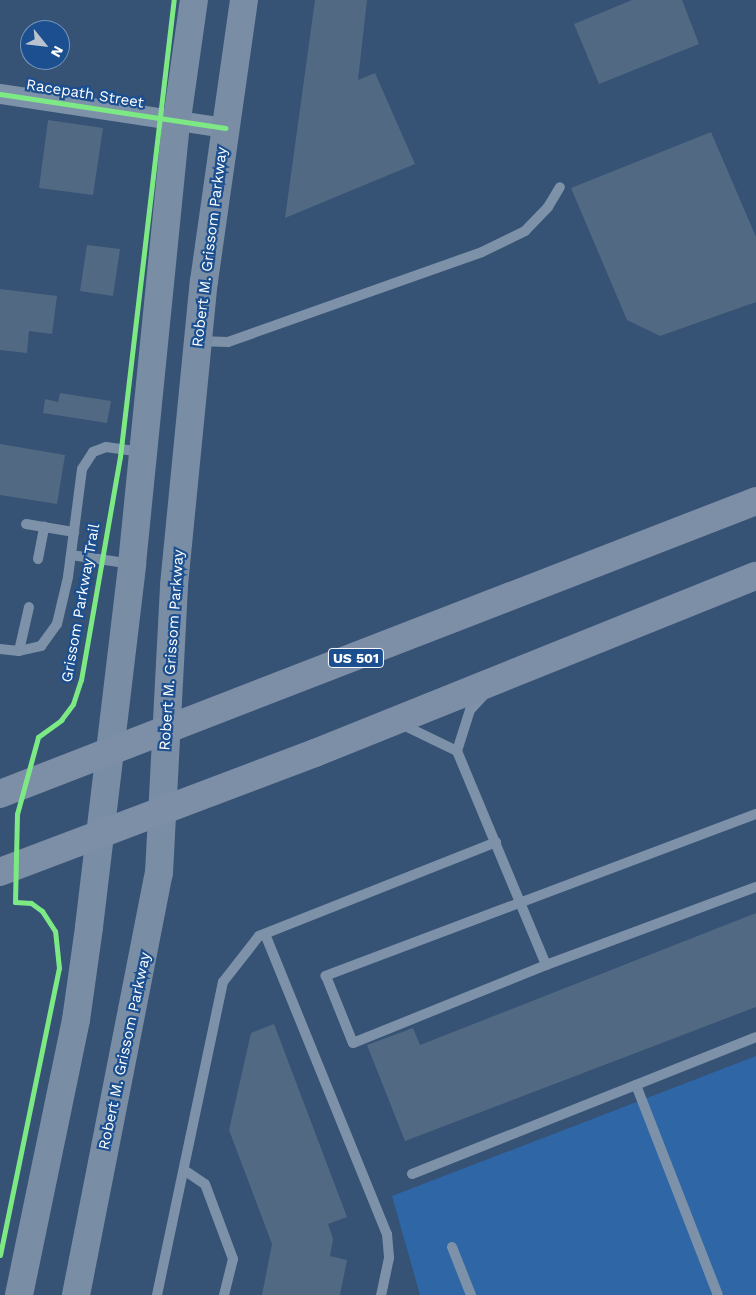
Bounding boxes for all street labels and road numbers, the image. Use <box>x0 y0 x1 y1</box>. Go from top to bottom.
street label: Racepath Street <box>25 76 145 112</box>
street label: Robert M. Grissom Parkway <box>189 146 231 348</box>
street label: Grissom Parkway Trail <box>58 522 104 684</box>
street label: Robert M. Grissom Parkway <box>156 549 188 751</box>
road number: US 501 <box>327 646 385 670</box>
street label: Robert M. Grissom Parkway <box>95 951 155 1151</box>

